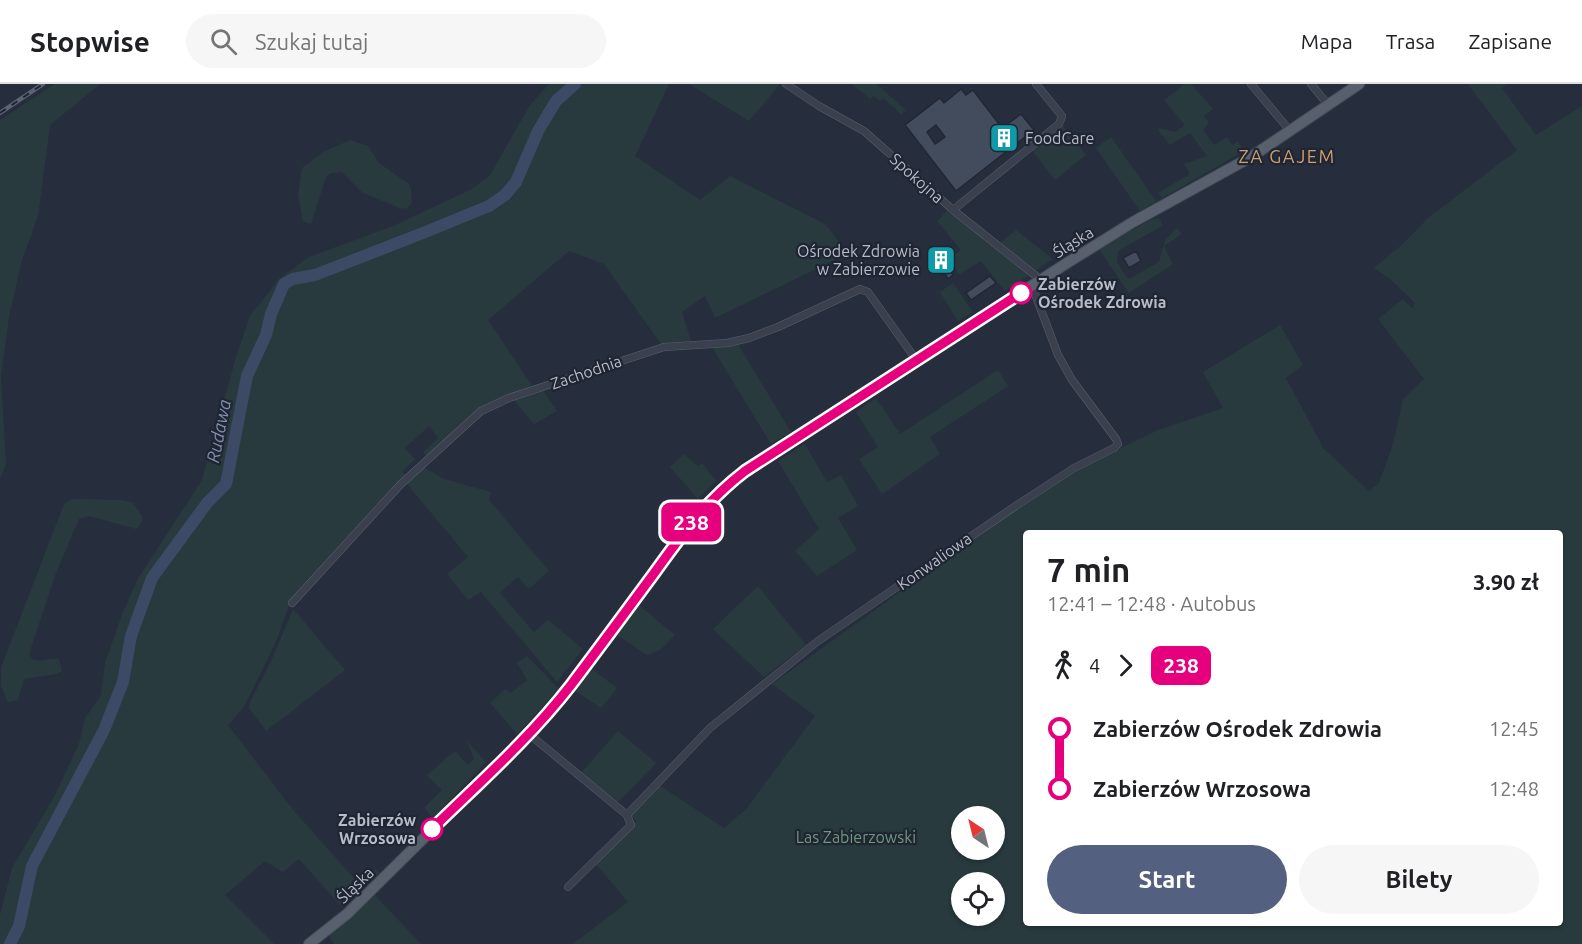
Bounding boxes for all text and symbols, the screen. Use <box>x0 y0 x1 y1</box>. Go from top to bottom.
search box <box>186 14 606 68</box>
icon: search <box>207 25 240 58</box>
text: Stopwise <box>30 26 150 57</box>
text: Szukaj tutaj <box>255 29 368 54</box>
text: Mapa <box>1301 29 1353 53</box>
text: Trasa <box>1386 29 1435 53</box>
text: Zapisane <box>1468 29 1552 53</box>
building icon: FoodCare <box>988 122 1020 154</box>
place label: FoodCare <box>1025 129 1094 147</box>
district label: ZA GAJEM <box>1238 146 1336 166</box>
street label: Spokojna <box>887 149 947 207</box>
street label: Śląska <box>1049 222 1096 261</box>
place label: Ośrodek Zdrowia w Zabierzowie <box>797 242 920 278</box>
building icon: Ośrodek Zdrowia w Zabierzowie <box>925 244 957 276</box>
place label: Zabierzów Ośrodek Zdrowia <box>1038 275 1166 311</box>
marker: Zabierzów Ośrodek Zdrowia <box>1010 282 1032 304</box>
street label: Zachodnia <box>548 351 624 393</box>
water label: Rudawa <box>202 397 234 464</box>
line badge: 238 <box>656 502 726 542</box>
text: 238 <box>673 510 709 534</box>
street label: Konwaliowa <box>893 529 975 593</box>
text: 7 min <box>1047 551 1130 588</box>
text: 3.90 zł <box>1473 569 1539 594</box>
text: 12:41 – 12:48 · Autobus <box>1047 592 1256 615</box>
icon: walk <box>1047 649 1080 682</box>
icon: forward <box>1109 649 1142 682</box>
text: 238 <box>1163 653 1199 677</box>
text: 4 <box>1089 654 1100 677</box>
text: Zabierzów Ośrodek Zdrowia <box>1093 716 1382 741</box>
text: 12:45 <box>1489 717 1539 740</box>
text: Zabierzów Wrzosowa <box>1093 776 1311 801</box>
text: 12:48 <box>1489 777 1539 800</box>
north arrow <box>951 806 1005 860</box>
map controls <box>951 806 1005 926</box>
place label: Zabierzów Wrzosowa <box>338 811 416 847</box>
marker: Zabierzów Wrzosowa <box>421 818 443 840</box>
park label: Las Zabierzowski <box>796 828 916 846</box>
button: Start <box>1047 845 1287 914</box>
button: Bilety <box>1299 845 1539 914</box>
street label: Śląska <box>332 862 377 907</box>
button: locate <box>951 872 1005 926</box>

